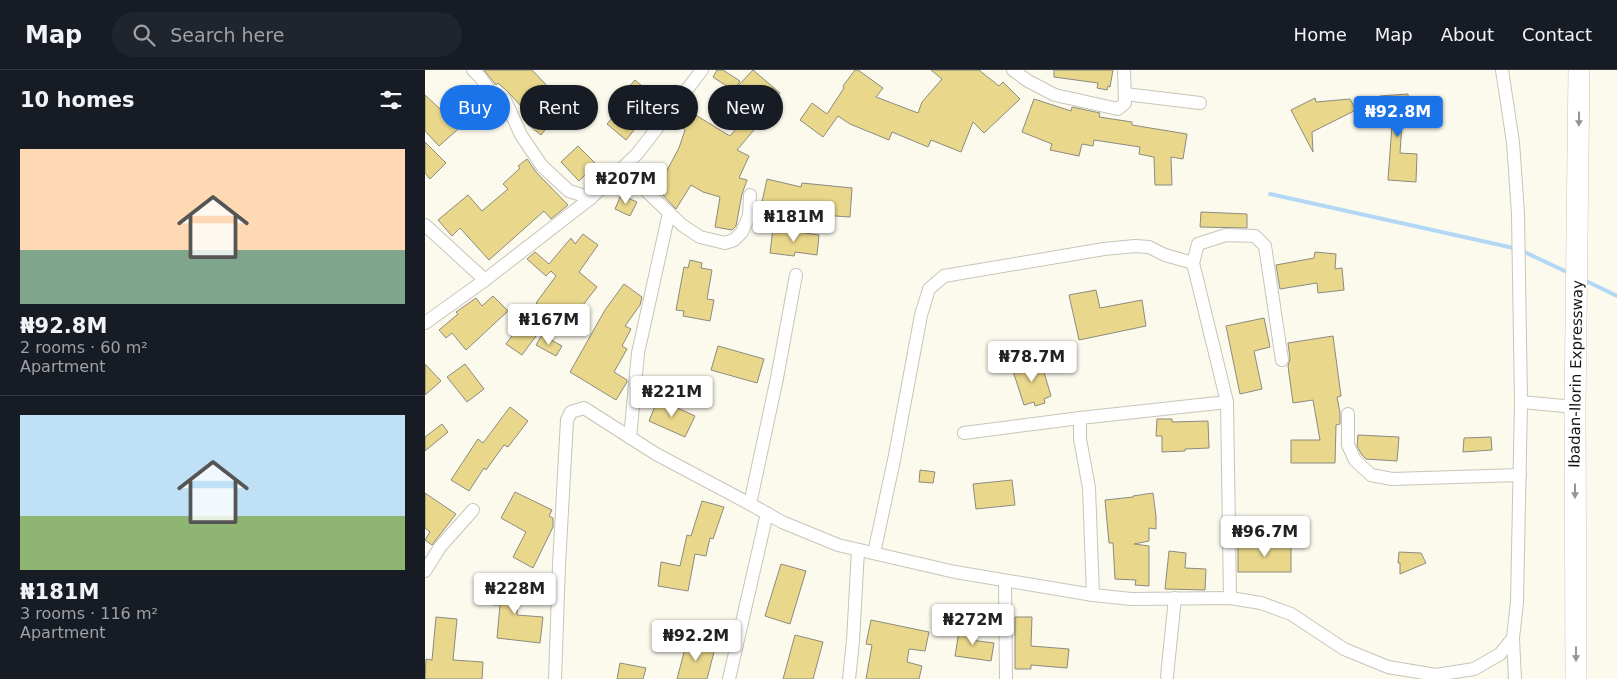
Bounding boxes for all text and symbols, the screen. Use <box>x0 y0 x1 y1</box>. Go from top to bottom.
search box <box>112 12 462 57</box>
text: Map <box>25 21 82 49</box>
icon: search <box>130 21 158 49</box>
text: Search here <box>170 24 284 46</box>
text: Home <box>1294 24 1347 45</box>
text: Map <box>1375 24 1413 45</box>
text: About <box>1441 24 1494 45</box>
text: Contact <box>1522 24 1592 45</box>
chip: Buy <box>440 85 510 130</box>
chip: Rent <box>520 85 598 130</box>
chip: Filters <box>608 85 698 130</box>
chip: New <box>708 85 783 130</box>
icon: filters <box>377 86 405 114</box>
text: 10 homes <box>20 88 135 112</box>
pin: ₦92.8M <box>1357 96 1439 138</box>
text: ₦92.8M <box>1365 102 1431 121</box>
one-way arrow <box>1575 111 1583 127</box>
pin: ₦207M <box>591 162 661 205</box>
text: ₦207M <box>596 169 656 188</box>
icon: home <box>168 182 258 272</box>
pin: ₦181M <box>759 200 829 243</box>
text: ₦181M <box>764 207 824 226</box>
street label: Ibadan-Ilorin Expressway <box>1565 280 1587 468</box>
pin: ₦167M <box>514 304 584 346</box>
text: ₦167M <box>519 310 579 329</box>
text: ₦92.8M <box>20 314 107 338</box>
text: 2 rooms · 60 m² <box>20 338 148 357</box>
pin: ₦78.7M <box>991 340 1073 383</box>
text: ₦78.7M <box>999 347 1065 366</box>
text: Apartment <box>20 357 106 376</box>
pin: ₦221M <box>637 376 707 418</box>
text: ₦221M <box>642 382 702 401</box>
icon: home <box>168 447 258 537</box>
one-way arrow <box>1571 483 1579 499</box>
pin: ₦96.7M <box>1224 516 1306 558</box>
text: ₦96.7M <box>1232 522 1298 541</box>
pin: ₦228M <box>480 572 550 615</box>
text: ₦228M <box>485 579 545 598</box>
text: ₦181M <box>20 580 99 604</box>
text: 3 rooms · 116 m² <box>20 604 158 623</box>
pin: ₦272M <box>938 604 1008 646</box>
text: ₦272M <box>943 610 1003 629</box>
pin: ₦92.2M <box>655 620 737 662</box>
text: Apartment <box>20 623 106 642</box>
text: ₦92.2M <box>663 626 729 645</box>
one-way arrow <box>1572 646 1580 662</box>

